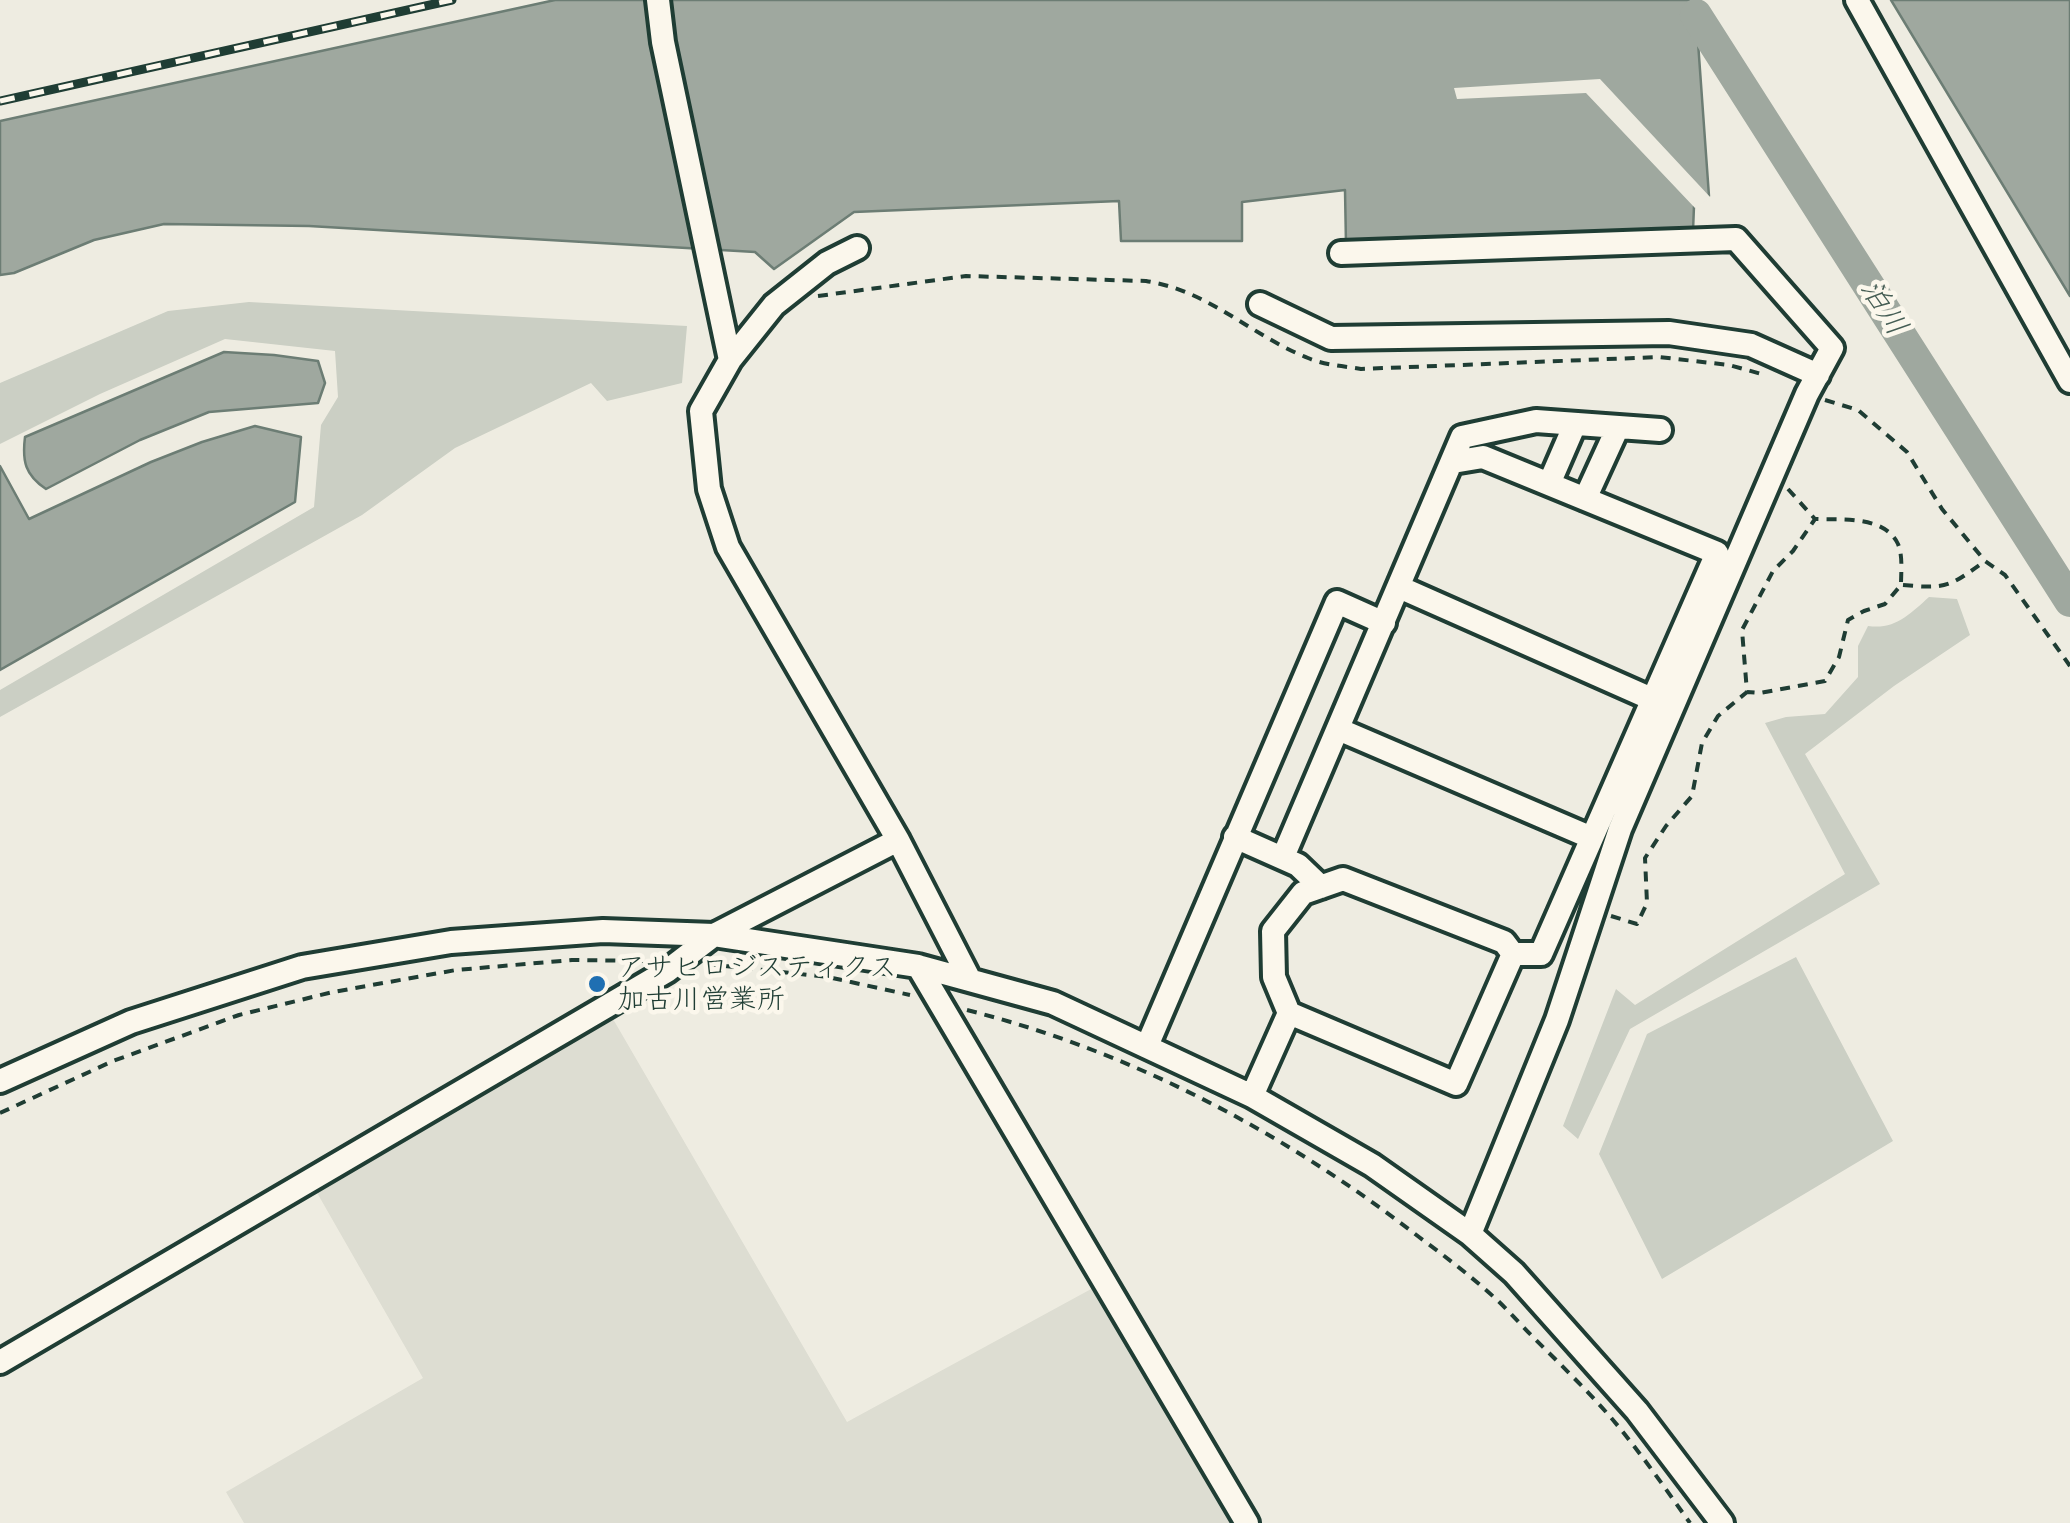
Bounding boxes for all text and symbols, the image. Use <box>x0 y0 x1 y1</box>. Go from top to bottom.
water label: 泊川 <box>1852 273 1914 343</box>
place label: アサヒロジスティクス 加古川営業所 <box>617 951 897 1017</box>
marker: アサヒロジスティクス 加古川営業所 <box>586 973 608 995</box>

